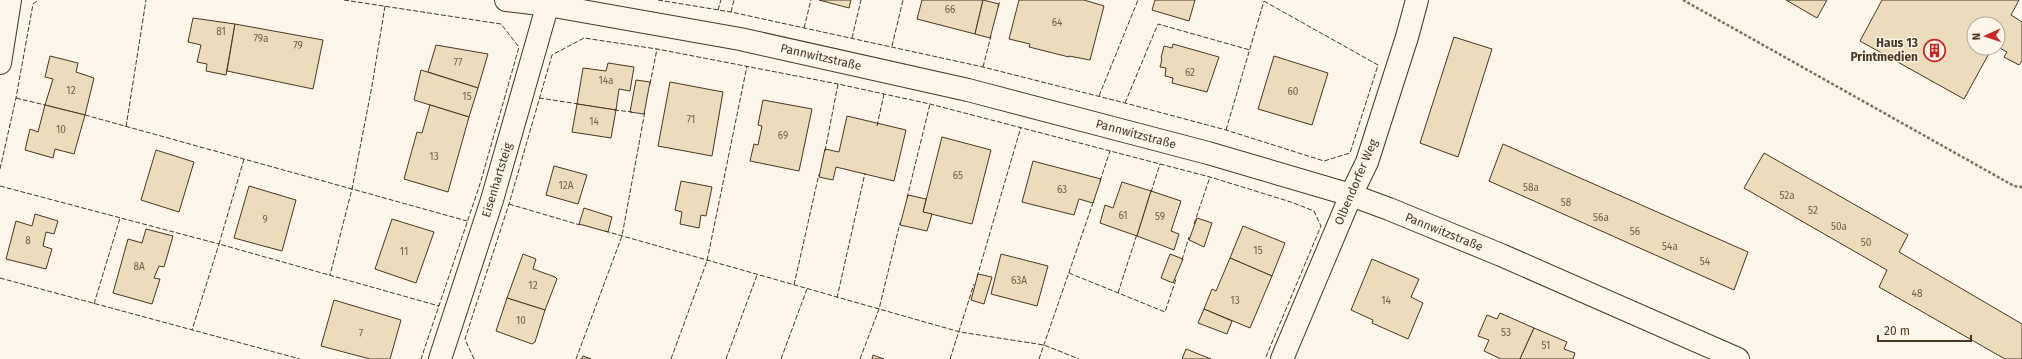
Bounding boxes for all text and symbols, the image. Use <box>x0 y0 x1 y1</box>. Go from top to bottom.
house number: 66 <box>945 4 955 16</box>
north arrow <box>1966 16 2006 56</box>
house number: 64 <box>1052 17 1063 29</box>
house number: 81 <box>216 26 226 38</box>
house number: 79a <box>254 33 268 45</box>
text: N <box>1970 33 1983 40</box>
place label: Haus 13 Printmedien <box>1850 36 1918 64</box>
building icon: Haus 13 Printmedien <box>1921 37 1947 63</box>
house number: 79 <box>293 40 303 52</box>
street label: Pannwitzstraße <box>779 41 863 73</box>
house number: 77 <box>454 57 463 69</box>
house number: 62 <box>1185 67 1195 79</box>
house number: 14a <box>598 75 614 87</box>
house number: 12 <box>66 85 76 97</box>
house number: 60 <box>1288 86 1299 98</box>
house number: 15 <box>462 91 472 103</box>
house number: 71 <box>687 114 695 126</box>
house number: 14 <box>589 116 600 128</box>
street label: Pannwitzstraße <box>1094 117 1178 151</box>
house number: 10 <box>56 124 66 136</box>
house number: 69 <box>778 130 788 142</box>
street label: Olbendorfer Weg <box>1332 136 1381 227</box>
street label: Eisenhartsteig <box>479 140 515 219</box>
house number: 13 <box>429 151 439 163</box>
house number: 65 <box>953 170 963 182</box>
house number: 12A <box>558 180 574 192</box>
house number: 58a <box>1523 182 1539 194</box>
house number: 63 <box>1057 184 1067 196</box>
house number: 52a <box>1779 190 1795 202</box>
house number: 58 <box>1561 197 1572 209</box>
house number: 52 <box>1808 205 1818 217</box>
house number: 61 <box>1118 210 1128 222</box>
street label: Pannwitzstraße <box>1403 210 1485 254</box>
house number: 59 <box>1155 211 1165 223</box>
house number: 56a <box>1593 212 1609 224</box>
house number: 9 <box>262 214 268 226</box>
house number: 50a <box>1831 221 1847 233</box>
house number: 56 <box>1630 226 1640 238</box>
house number: 8 <box>25 235 31 247</box>
house number: 50 <box>1861 237 1872 249</box>
house number: 54a <box>1662 241 1678 253</box>
house number: 15 <box>1253 245 1263 257</box>
house number: 11 <box>400 246 408 258</box>
house number: 54 <box>1700 256 1711 268</box>
house number: 8A <box>133 261 145 273</box>
house number: 63A <box>1011 275 1027 287</box>
house number: 12 <box>528 280 538 292</box>
house number: 48 <box>1912 288 1923 300</box>
house number: 13 <box>1230 295 1240 307</box>
house number: 14 <box>1381 295 1392 307</box>
house number: 10 <box>516 315 526 327</box>
scale bar <box>1878 317 1971 343</box>
text: 20 m <box>1884 324 1910 338</box>
house number: 53 <box>1501 327 1511 339</box>
house number: 7 <box>359 328 364 340</box>
house number: 51 <box>1542 340 1550 352</box>

